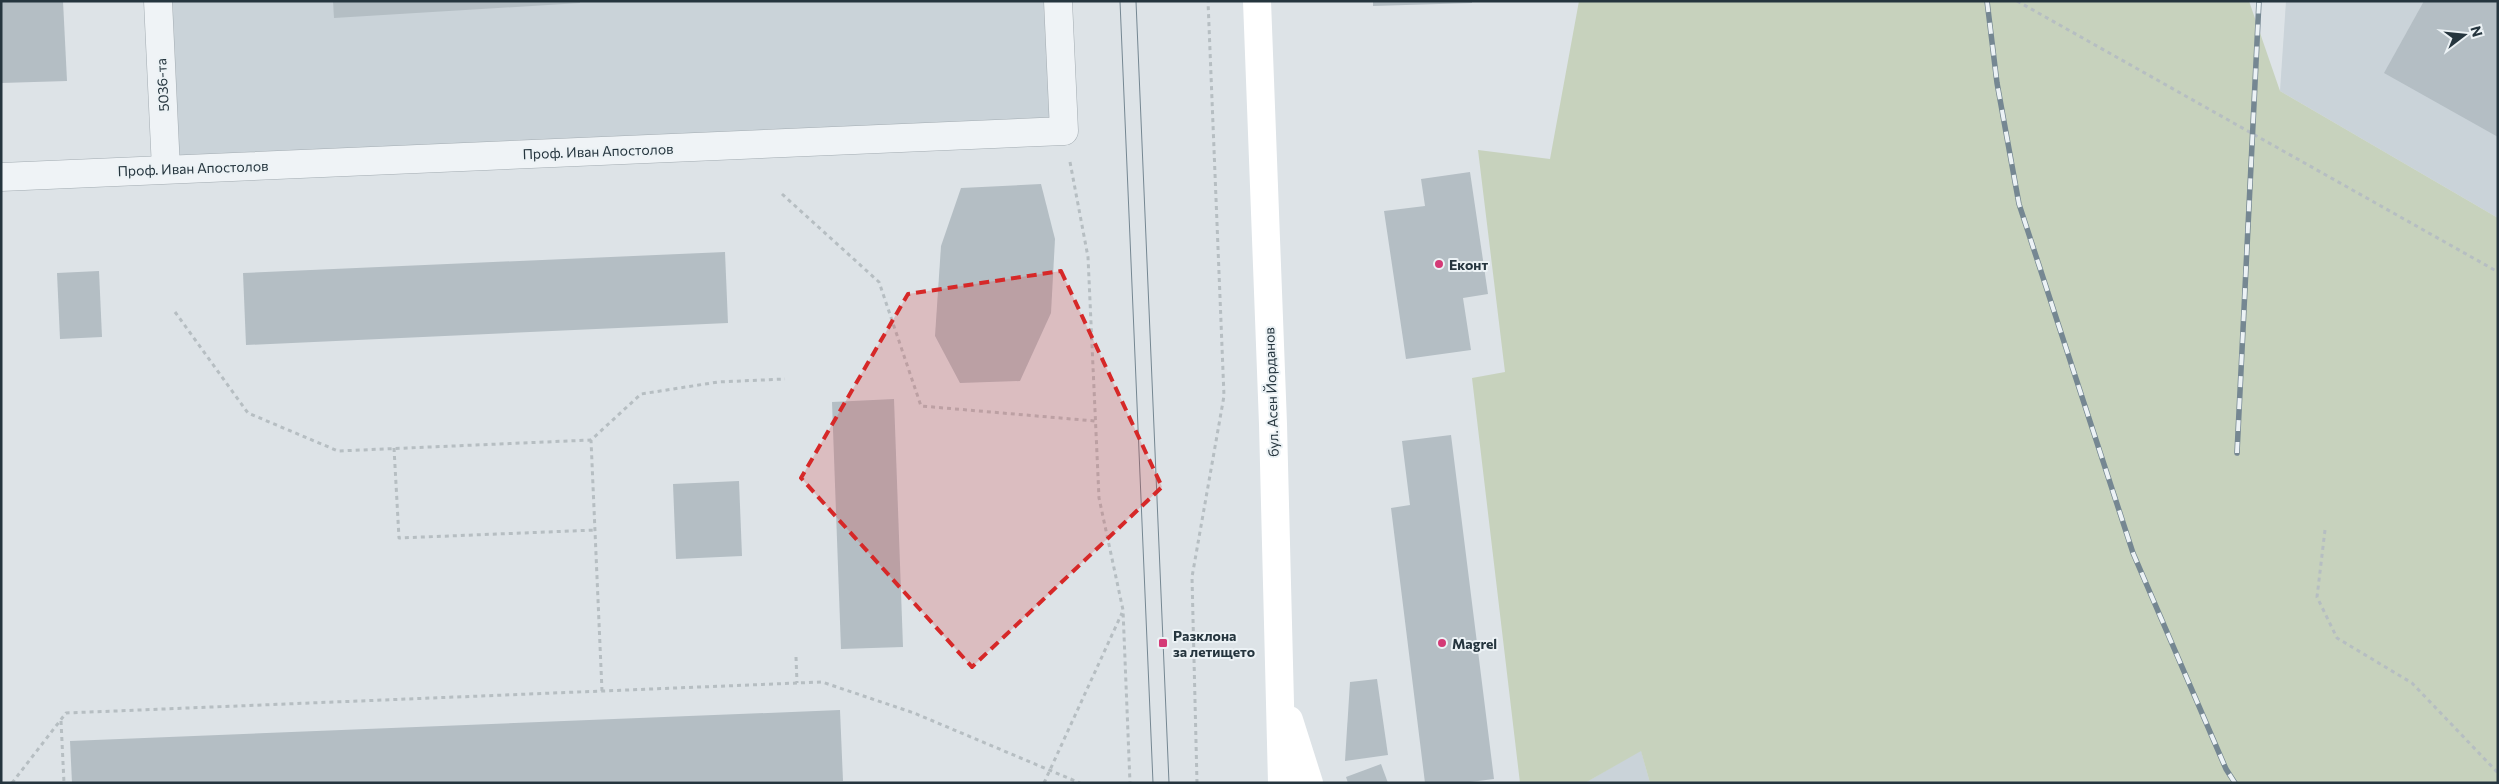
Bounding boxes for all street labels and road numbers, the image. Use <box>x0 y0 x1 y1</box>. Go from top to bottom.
street label: 5036-та <box>152 58 172 112</box>
street label: Проф. Иван Апостолов <box>522 140 674 162</box>
street label: Проф. Иван Апостолов <box>117 157 269 179</box>
street label: бул. Асен Йорданов <box>1260 327 1282 457</box>

